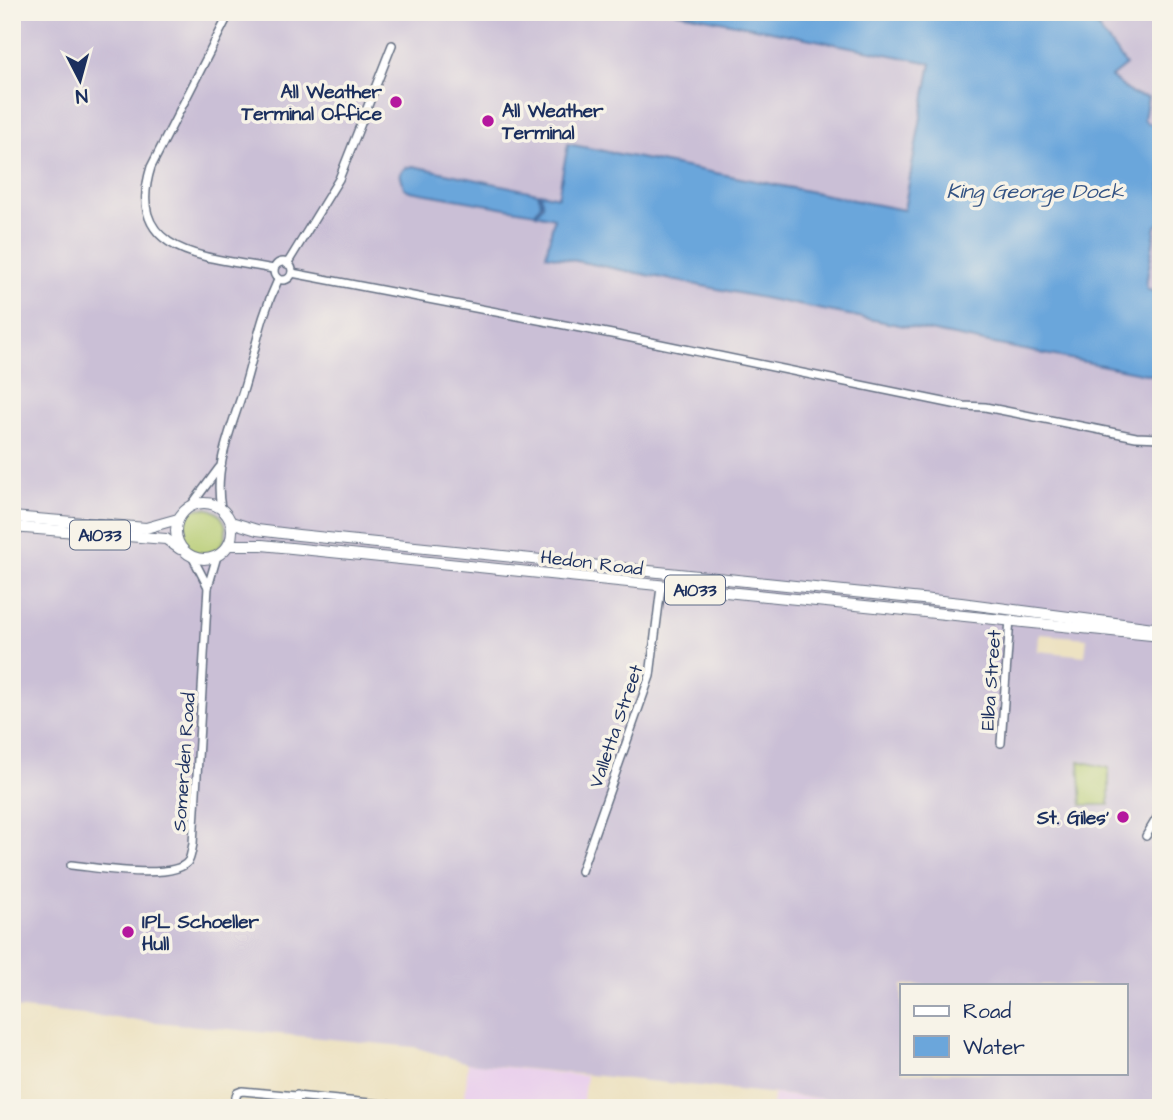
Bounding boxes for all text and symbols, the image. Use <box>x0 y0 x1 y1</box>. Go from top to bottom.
north arrow <box>46 46 116 116</box>
place label: All Weather Terminal Office <box>241 79 383 128</box>
text: N <box>74 81 89 109</box>
marker: All Weather Terminal Office <box>388 94 404 110</box>
place label: All Weather Terminal <box>501 98 604 147</box>
marker: All Weather Terminal <box>480 113 496 129</box>
water label: King George Dock <box>946 177 1125 207</box>
road number: A1033 <box>70 520 130 550</box>
street label: Hedon Road <box>539 544 645 583</box>
road number: A1033 <box>665 576 725 604</box>
street label: Elba Street <box>975 629 1009 731</box>
street label: Valletta Street <box>583 661 650 792</box>
street label: Somerden Road <box>166 691 203 832</box>
place label: St. Giles' <box>1036 805 1109 832</box>
marker: St. Giles' <box>1115 809 1131 825</box>
place label: IPL Schoeller Hull <box>142 909 260 958</box>
marker: IPL Schoeller Hull <box>120 924 136 940</box>
legend <box>900 984 1128 1074</box>
text: Road <box>963 997 1011 1026</box>
text: Water <box>963 1033 1025 1062</box>

